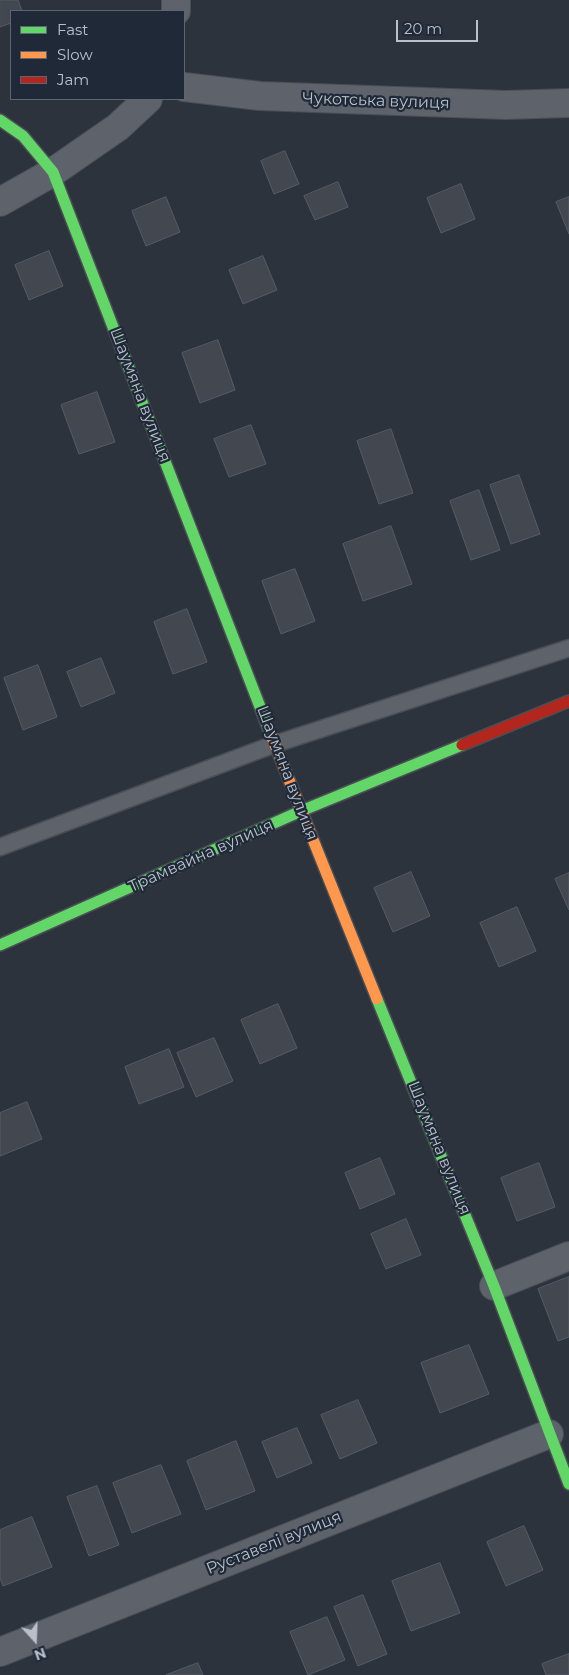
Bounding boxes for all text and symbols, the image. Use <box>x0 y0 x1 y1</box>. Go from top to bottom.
legend <box>10 10 185 100</box>
scale bar <box>399 10 482 42</box>
text: 20 m <box>404 19 442 38</box>
text: Fast <box>57 20 88 39</box>
text: Slow <box>57 45 93 64</box>
text: Jam <box>57 70 89 89</box>
street label: Чукотська вулиця <box>302 89 450 113</box>
street label: Шаумяна вулиця <box>106 325 174 465</box>
street label: Шаумяна вулиця <box>253 703 321 843</box>
street label: Трамвайна вулиця <box>126 815 276 897</box>
street label: Шаумяна вулиця <box>403 1078 475 1218</box>
street label: Руставелі вулиця <box>204 1507 344 1579</box>
north arrow <box>10 1615 60 1665</box>
text: N <box>32 1644 49 1664</box>

